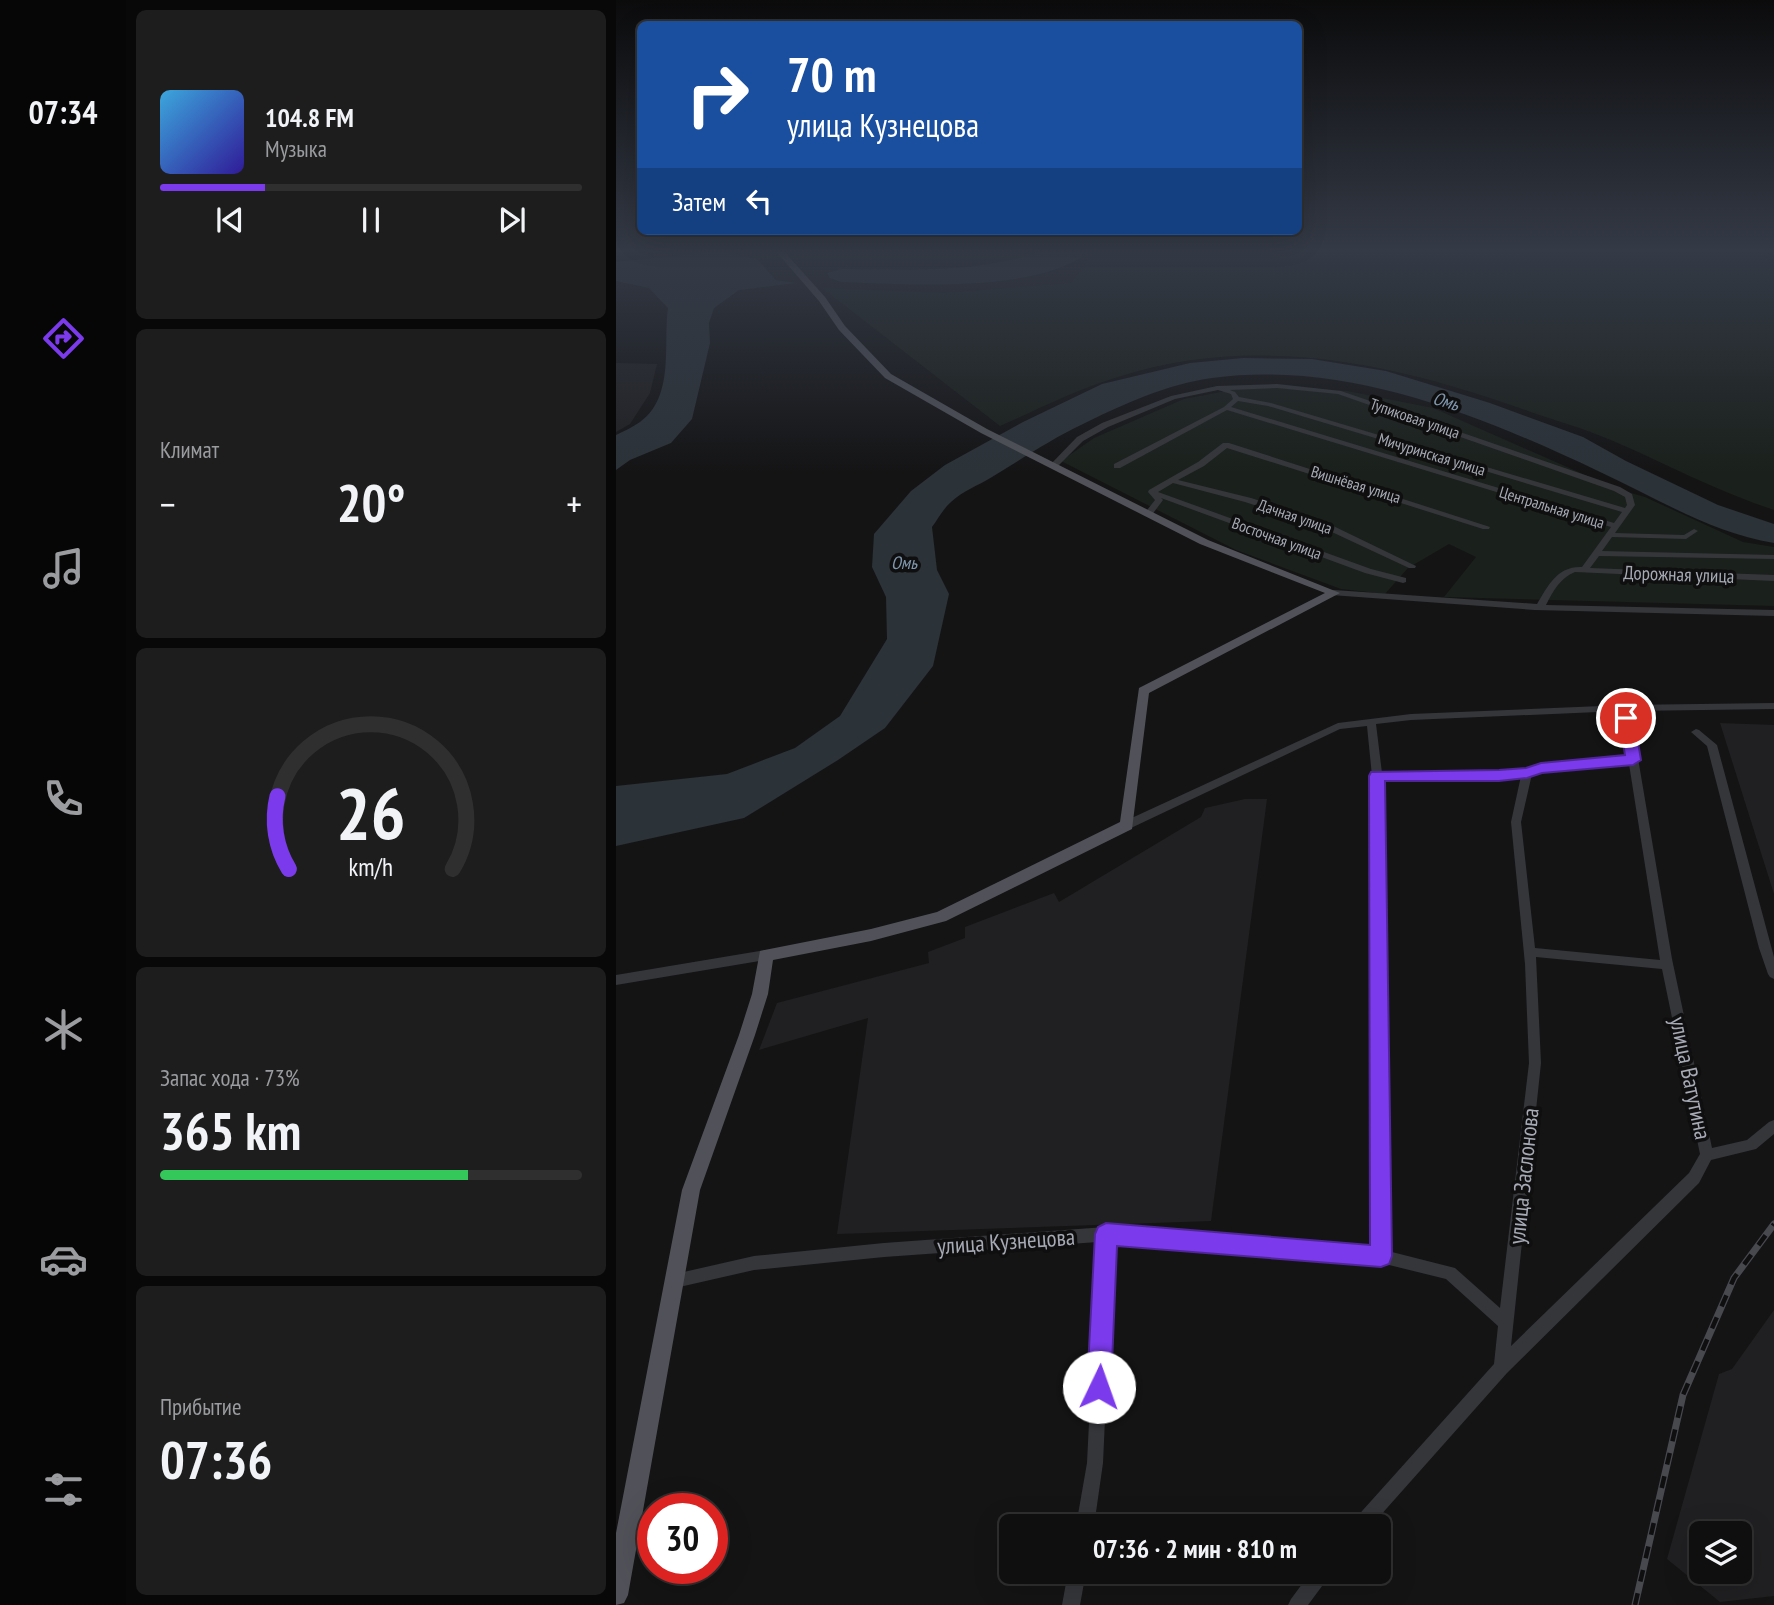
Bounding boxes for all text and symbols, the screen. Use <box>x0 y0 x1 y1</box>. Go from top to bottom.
text: 70 m <box>787 42 876 106</box>
icon: right <box>672 49 763 140</box>
text: 07:34 <box>28 91 98 133</box>
text: 104.8 FM <box>265 101 354 134</box>
text: улица Кузнецова <box>787 104 979 146</box>
text: Музыка <box>265 134 327 163</box>
icon: left <box>740 182 778 220</box>
text: Затем <box>672 185 726 218</box>
icon: previous <box>211 201 249 239</box>
icon: pause <box>352 201 390 239</box>
icon: next <box>493 201 531 239</box>
icon: directions <box>39 314 88 363</box>
water label: Омь <box>1430 386 1463 416</box>
street label: Тупиковая улица <box>1368 393 1462 443</box>
street label: Мичуринская улица <box>1376 428 1488 480</box>
text: Климат <box>160 435 219 464</box>
street label: Вишнёвая улица <box>1309 461 1403 507</box>
text: 20° <box>337 469 405 536</box>
text: − <box>160 479 176 528</box>
text: + <box>566 479 582 528</box>
street label: Центральная улица <box>1497 482 1607 532</box>
street label: Дачная улица <box>1255 494 1335 538</box>
street label: Восточная улица <box>1229 513 1325 563</box>
icon: music <box>39 544 88 593</box>
water label: Омь <box>891 551 918 574</box>
street label: Дорожная улица <box>1623 560 1735 588</box>
pin <box>1596 688 1656 748</box>
icon: arrive <box>1607 699 1645 737</box>
text: 26 <box>336 765 406 859</box>
icon: phone <box>39 774 88 823</box>
text: km/h <box>349 850 393 882</box>
icon: climate <box>39 1005 88 1054</box>
street label: улица Ватутина <box>1664 1014 1718 1142</box>
text: Запас хода · 73% <box>160 1063 300 1092</box>
text: 365 km <box>160 1097 301 1164</box>
street label: улица Заслонова <box>1501 1106 1545 1246</box>
street label: улица Кузнецова <box>936 1222 1076 1260</box>
icon: car <box>39 1235 88 1284</box>
position arrow <box>1062 1350 1136 1424</box>
text: Прибытие <box>160 1392 241 1421</box>
text: 07:36 <box>160 1426 272 1493</box>
icon: filters <box>39 1465 88 1514</box>
speed limit sign: 30 <box>637 1493 728 1584</box>
map controls <box>1689 1521 1752 1584</box>
button: layers <box>1689 1521 1752 1584</box>
text: 07:36 · 2 мин · 810 m <box>1093 1532 1297 1565</box>

